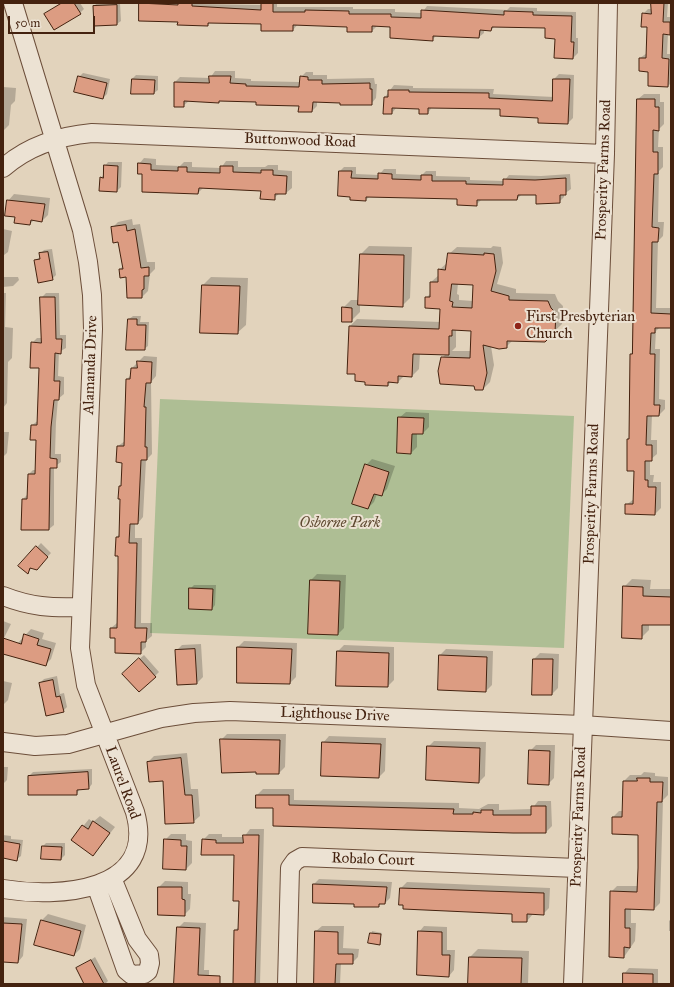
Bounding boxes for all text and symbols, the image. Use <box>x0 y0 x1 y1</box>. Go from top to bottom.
scale bar <box>10 8 97 34</box>
text: 50 m <box>15 16 40 30</box>
street label: Prosperity Farms Road <box>593 99 615 241</box>
street label: Buttonwood Road <box>244 130 356 152</box>
place label: First Presbyterian Church <box>526 308 635 343</box>
street label: Alamanda Drive <box>80 315 102 415</box>
marker: First Presbyterian Church <box>513 321 523 331</box>
street label: Prosperity Farms Road <box>581 423 603 565</box>
park label: Osborne Park <box>300 514 380 532</box>
street label: Lighthouse Drive <box>280 704 390 726</box>
street label: Laurel Road <box>100 744 144 822</box>
street label: Prosperity Farms Road <box>568 746 590 888</box>
street label: Robalo Court <box>331 850 415 870</box>

